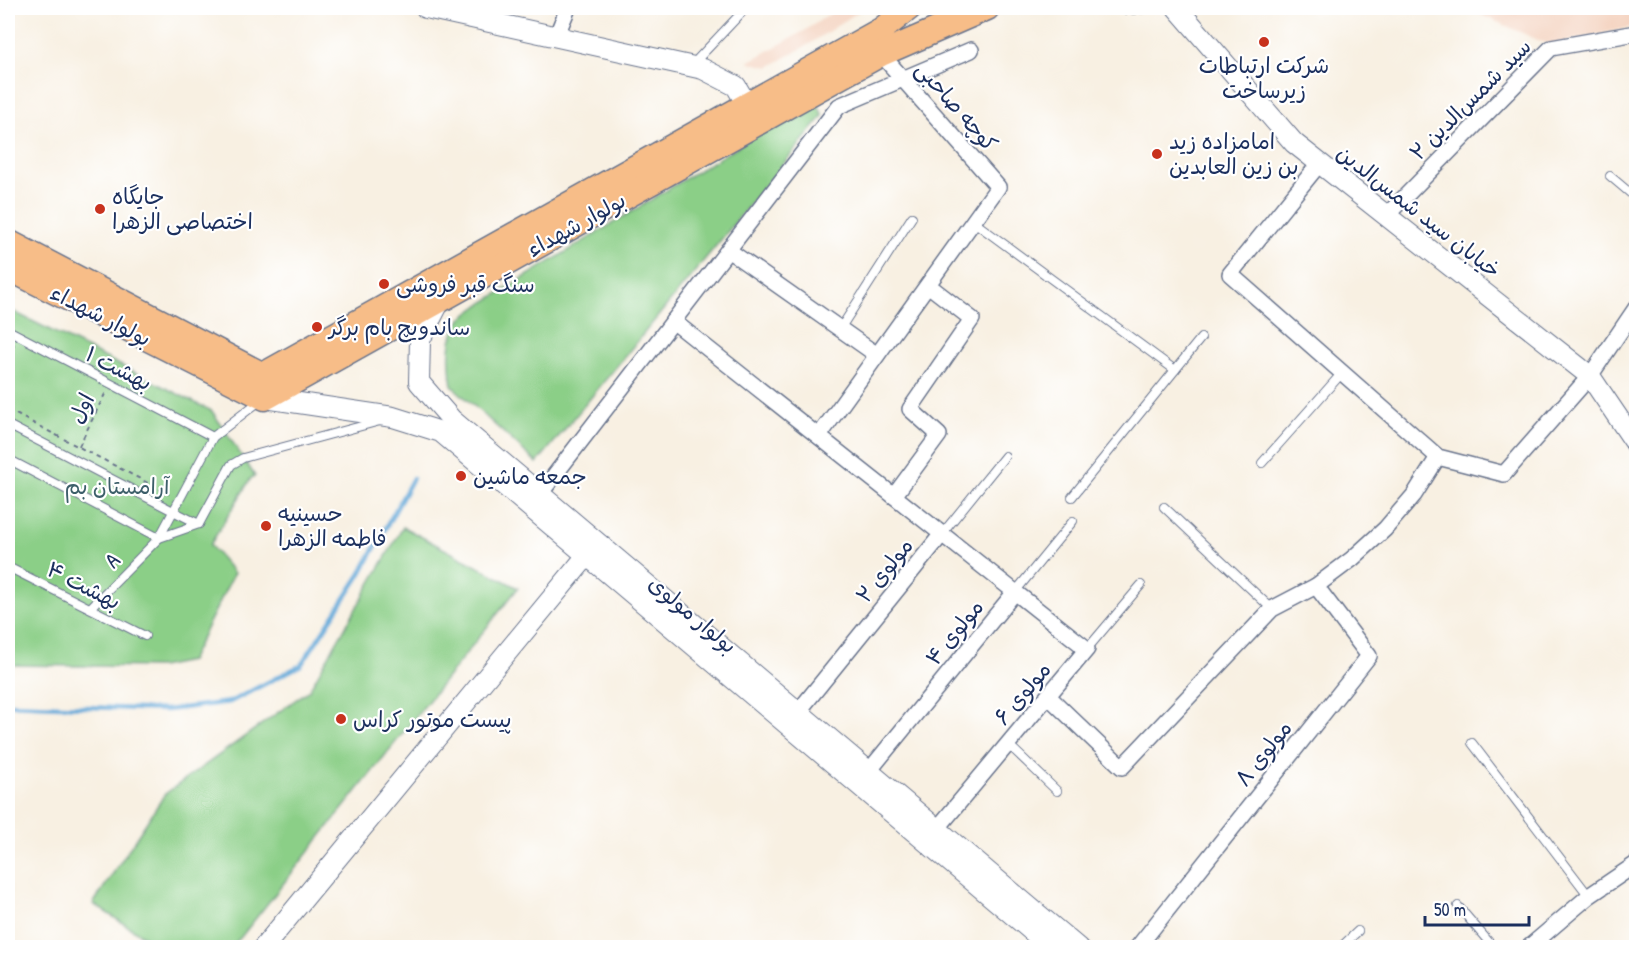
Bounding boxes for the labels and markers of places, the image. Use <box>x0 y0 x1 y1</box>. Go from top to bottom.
marker: شرکت ارتباطات زیرساخت <box>1257 35 1271 49</box>
place label: شرکت ارتباطات زیرساخت <box>1199 50 1329 105</box>
place label: امامزاده زید بن زین العابدین <box>1169 126 1299 181</box>
marker: امامزاده زید بن زین العابدین <box>1150 147 1164 161</box>
place label: جایگاه اختصاصی الزهرا <box>112 181 253 236</box>
marker: جایگاه اختصاصی الزهرا <box>93 202 107 216</box>
place label: سنگ قبر فروشی <box>396 269 535 299</box>
marker: سنگ قبر فروشی <box>377 277 391 291</box>
place label: ساندویچ بام برگر <box>327 312 470 344</box>
marker: ساندویچ بام برگر <box>310 320 324 334</box>
place label: جمعه ماشین <box>473 461 587 491</box>
marker: جمعه ماشین <box>454 469 468 483</box>
place label: حسینیه فاطمه الزهرا <box>278 498 387 553</box>
marker: حسینیه فاطمه الزهرا <box>259 519 273 533</box>
place label: پیست موتور کراس <box>353 704 512 734</box>
marker: پیست موتور کراس <box>334 712 348 726</box>

